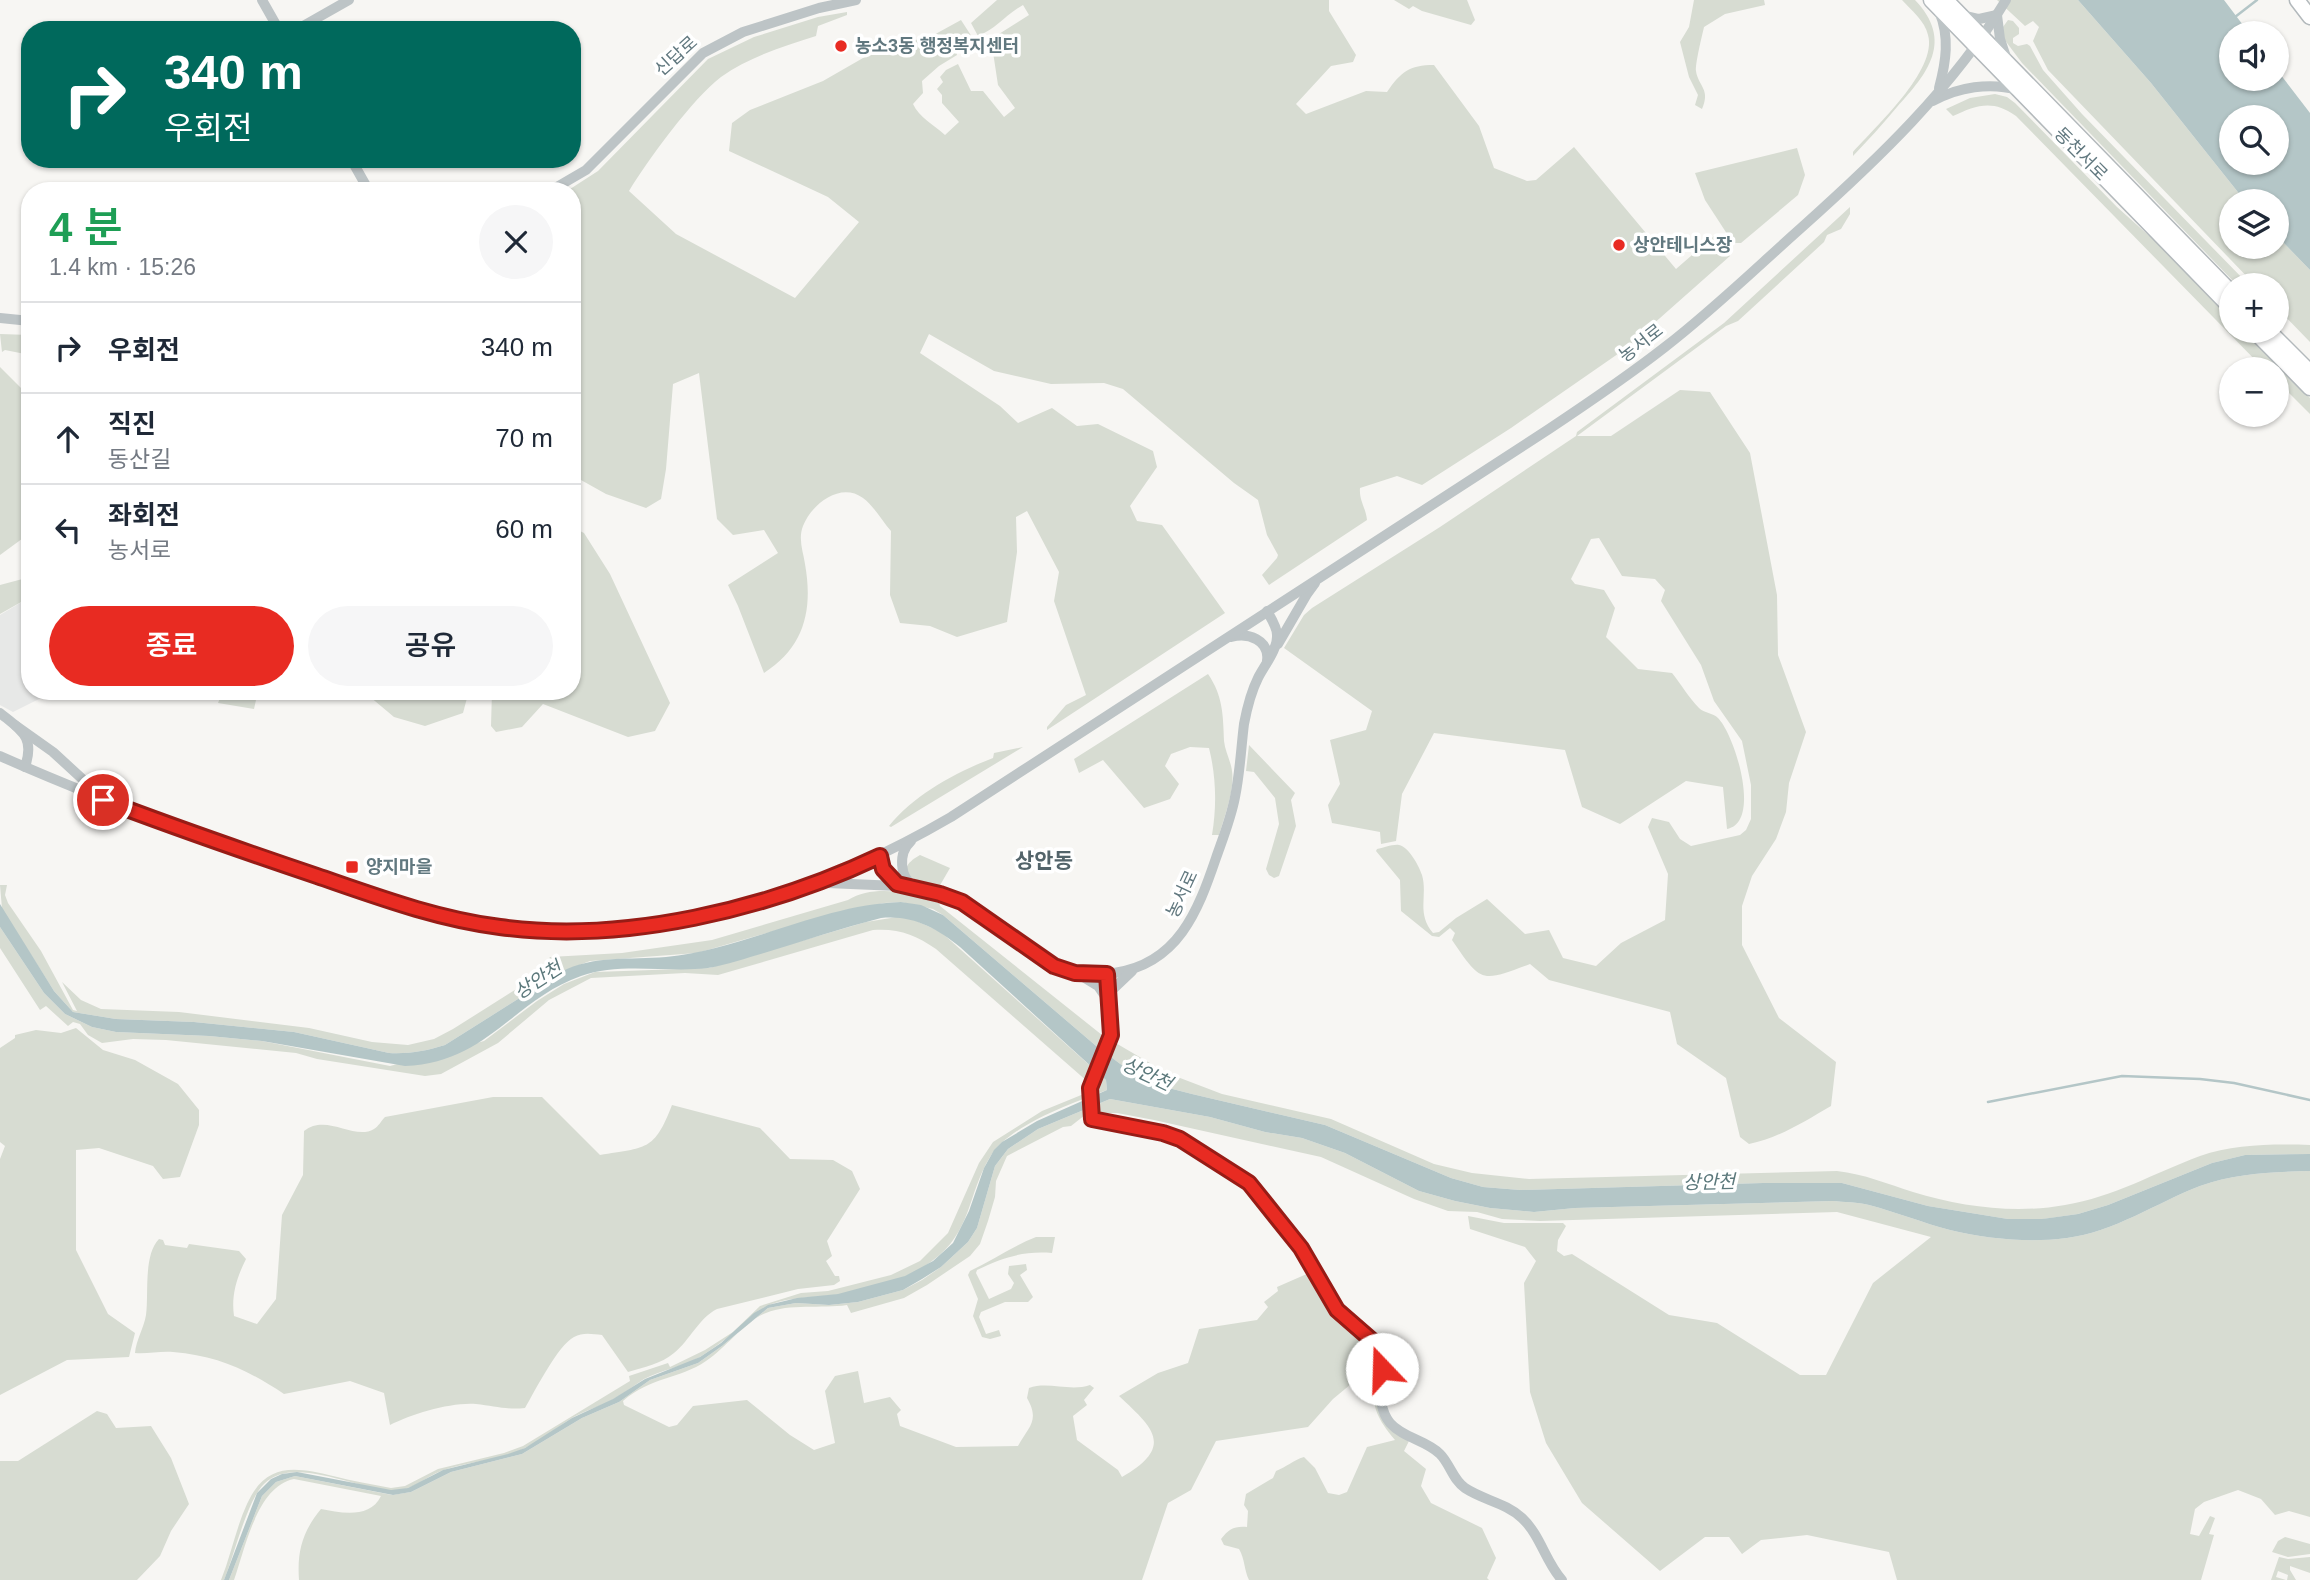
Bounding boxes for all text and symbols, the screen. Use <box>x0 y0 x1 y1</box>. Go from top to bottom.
map controls <box>2219 21 2289 427</box>
button: sound <box>2219 21 2289 91</box>
street label: 신답로 <box>651 32 701 80</box>
place label: 농소3동 행정복지센터 <box>855 36 1019 56</box>
marker: 농소3동 행정복지센터 <box>833 38 849 54</box>
text: 340 m <box>164 45 303 99</box>
icon: right <box>49 49 140 140</box>
button: search <box>2219 105 2289 175</box>
text: 우회전 <box>164 110 252 146</box>
street label: 동천서로 <box>2051 124 2111 184</box>
button: layers <box>2219 189 2289 259</box>
text: 4 분 <box>49 204 123 251</box>
button: close <box>479 205 553 279</box>
place label: 상안테니스장 <box>1633 235 1733 255</box>
marker: 상안테니스장 <box>1611 237 1627 253</box>
text: 1.4 km · 15:26 <box>49 254 196 280</box>
button: + <box>2219 273 2289 343</box>
street label: 농서로 <box>1615 320 1667 366</box>
icon: right <box>49 329 87 367</box>
text: 340 m <box>481 332 553 362</box>
text: 우회전 <box>108 335 180 365</box>
button: − <box>2219 357 2289 427</box>
text: 직진 <box>108 409 156 439</box>
icon: ahead <box>49 420 87 458</box>
text: 70 m <box>495 423 553 453</box>
text: 동산길 <box>108 446 171 472</box>
text: 좌회전 <box>108 500 180 530</box>
icon: left <box>49 511 87 549</box>
text: 60 m <box>495 514 553 544</box>
text: 농서로 <box>108 537 171 563</box>
button: 종료 <box>49 606 294 686</box>
button: 공유 <box>308 606 553 686</box>
pin <box>73 770 133 830</box>
icon: arrive <box>84 781 122 819</box>
district label: 상안동 <box>1015 849 1073 872</box>
place label: 양지마을 <box>366 857 432 877</box>
marker: 양지마을 <box>344 859 360 875</box>
street label: 농서로 <box>1162 867 1202 921</box>
water label: 상안천 <box>510 956 567 1003</box>
water label: 상안천 <box>1119 1053 1177 1095</box>
water label: 상안천 <box>1683 1171 1737 1193</box>
position arrow <box>1345 1332 1419 1406</box>

